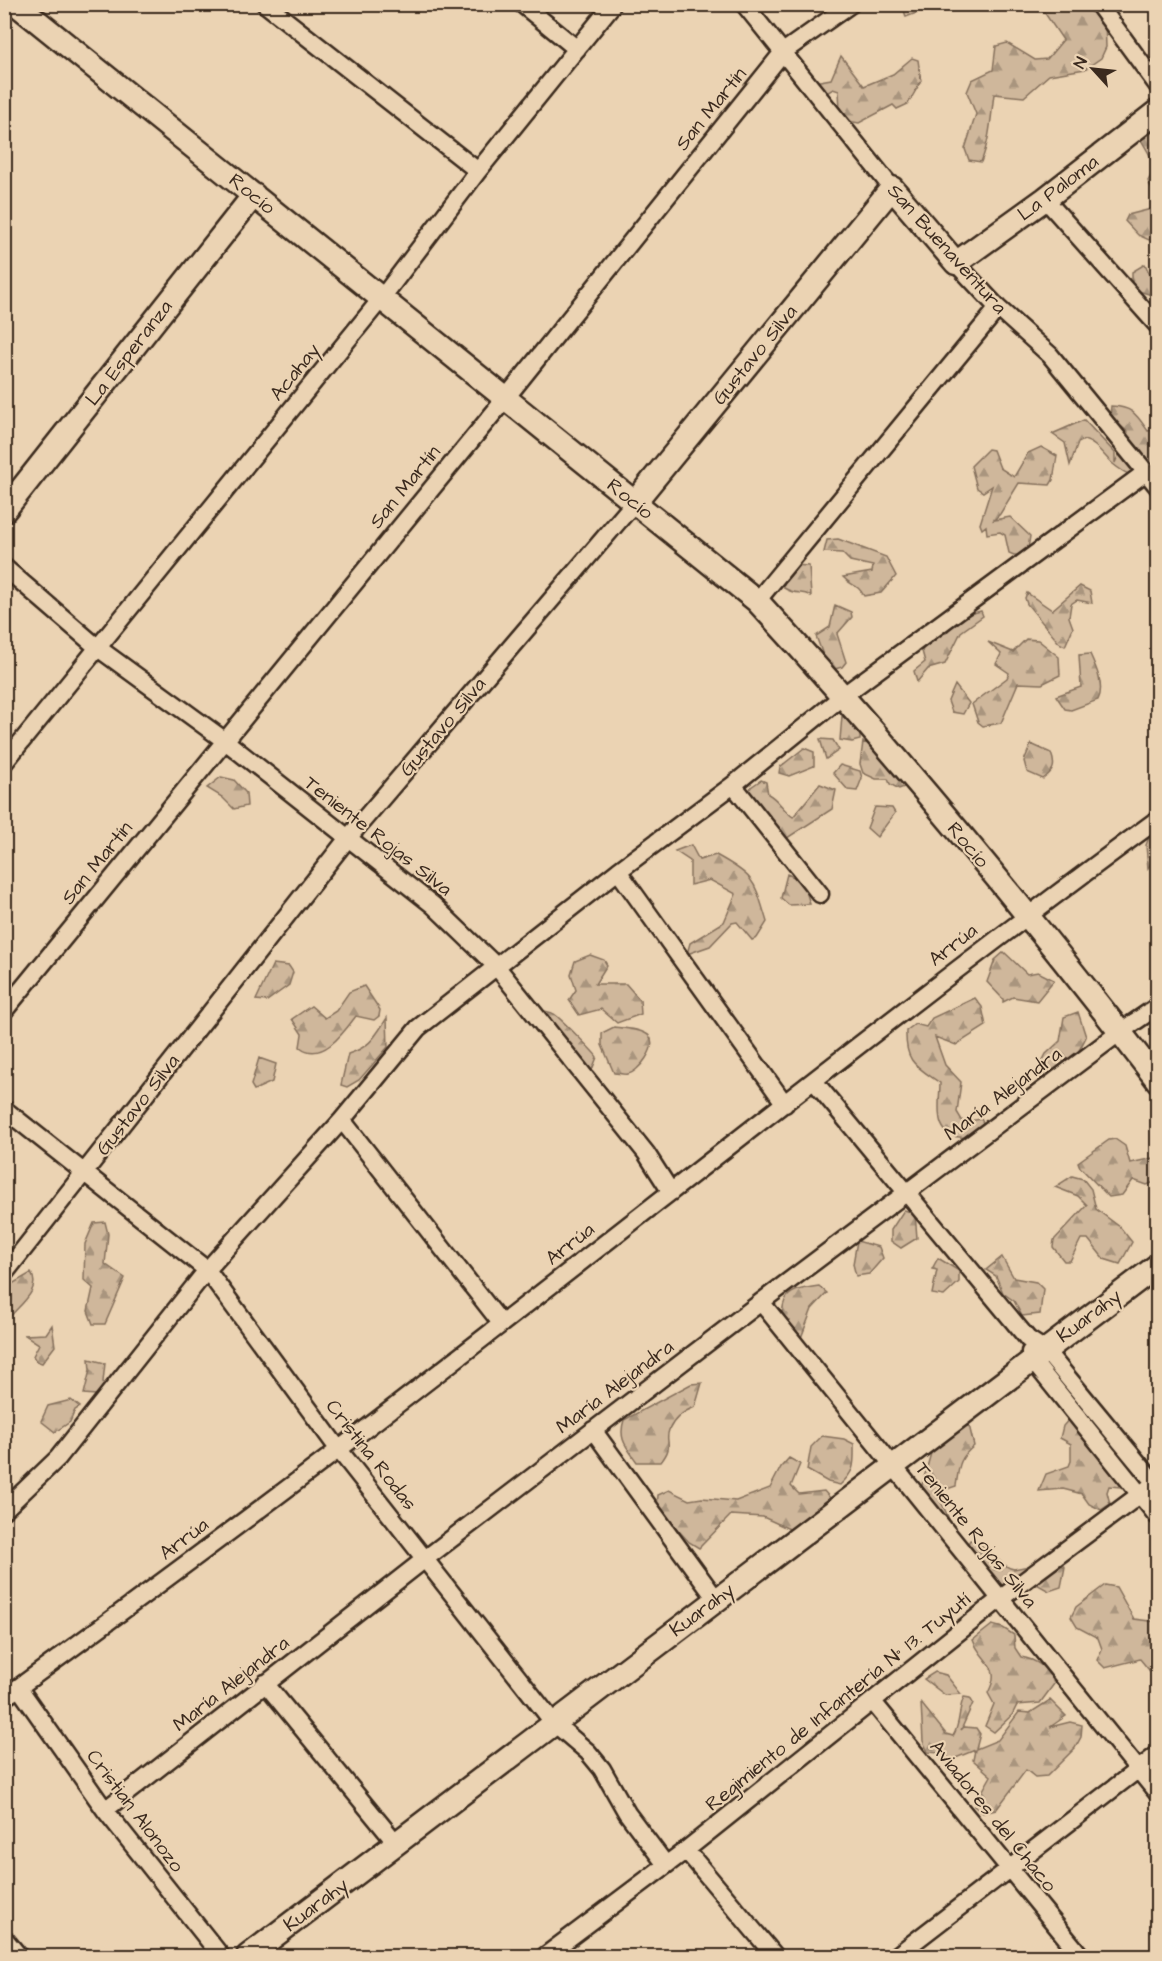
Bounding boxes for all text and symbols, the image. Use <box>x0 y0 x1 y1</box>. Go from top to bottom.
north arrow <box>1063 39 1123 99</box>
text: N <box>1068 53 1093 72</box>
street label: San Martín <box>669 61 753 157</box>
street label: La Paloma <box>1012 148 1104 228</box>
street label: Rocío <box>223 167 281 221</box>
street label: San Buenaventura <box>881 178 1013 320</box>
street label: La Esperanza <box>79 294 179 412</box>
street label: Gustavo Silva <box>706 299 804 411</box>
street label: Acahay <box>263 337 328 407</box>
street label: San Martín <box>363 439 447 535</box>
street label: Rocío <box>601 472 659 526</box>
street label: Gustavo Silva <box>393 671 493 783</box>
street label: Teniente Rojas Silva <box>298 769 458 903</box>
street label: San Martín <box>55 815 139 911</box>
street label: Rocío <box>940 816 996 874</box>
street label: Arrúa <box>923 917 983 973</box>
street label: María Alejandra <box>938 1040 1068 1148</box>
street label: Gustavo Silva <box>90 1049 186 1161</box>
street label: Arrúa <box>540 1216 600 1272</box>
street label: Kuarahy <box>1051 1282 1128 1350</box>
street label: María Alejandra <box>550 1333 680 1441</box>
street label: Cristina Rodas <box>319 1394 423 1516</box>
street label: Teniente Rojas Silva <box>908 1456 1044 1614</box>
street label: Arrúa <box>154 1511 214 1567</box>
street label: Kuarahy <box>664 1576 741 1644</box>
street label: Regimiento de Infantería N° 13. Tuyutí <box>699 1586 977 1819</box>
street label: María Alejandra <box>167 1630 295 1738</box>
street label: Aviadores del Chaco <box>923 1734 1063 1898</box>
street label: Cristian Alonozo <box>80 1744 190 1878</box>
street label: Kuarahy <box>278 1871 355 1939</box>

